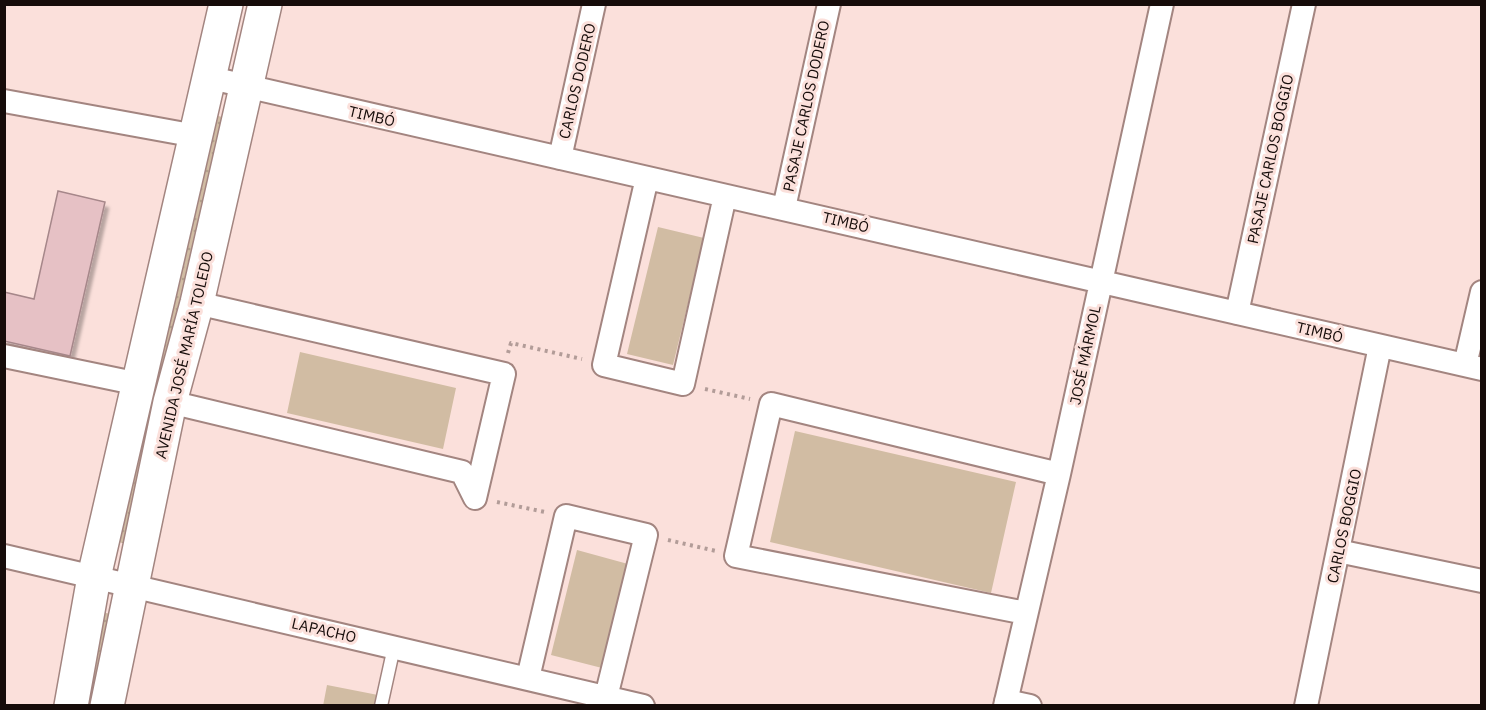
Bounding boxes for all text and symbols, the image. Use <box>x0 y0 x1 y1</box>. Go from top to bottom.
street label: PASAJE CARLOS DODERO <box>779 19 833 193</box>
street label: CARLOS DODERO <box>554 21 600 141</box>
street label: PASAJE CARLOS BOGGIO <box>1243 73 1297 245</box>
street label: TIMBÓ <box>347 101 397 131</box>
street label: TIMBÓ <box>821 207 871 237</box>
street label: AVENIDA JOSÉ MARÍA TOLEDO <box>151 249 217 461</box>
street label: JOSÉ MÁRMOL <box>1065 303 1105 406</box>
street label: TIMBÓ <box>1295 317 1345 347</box>
street label: CARLOS BOGGIO <box>1323 467 1365 585</box>
street label: LAPACHO <box>290 613 358 647</box>

